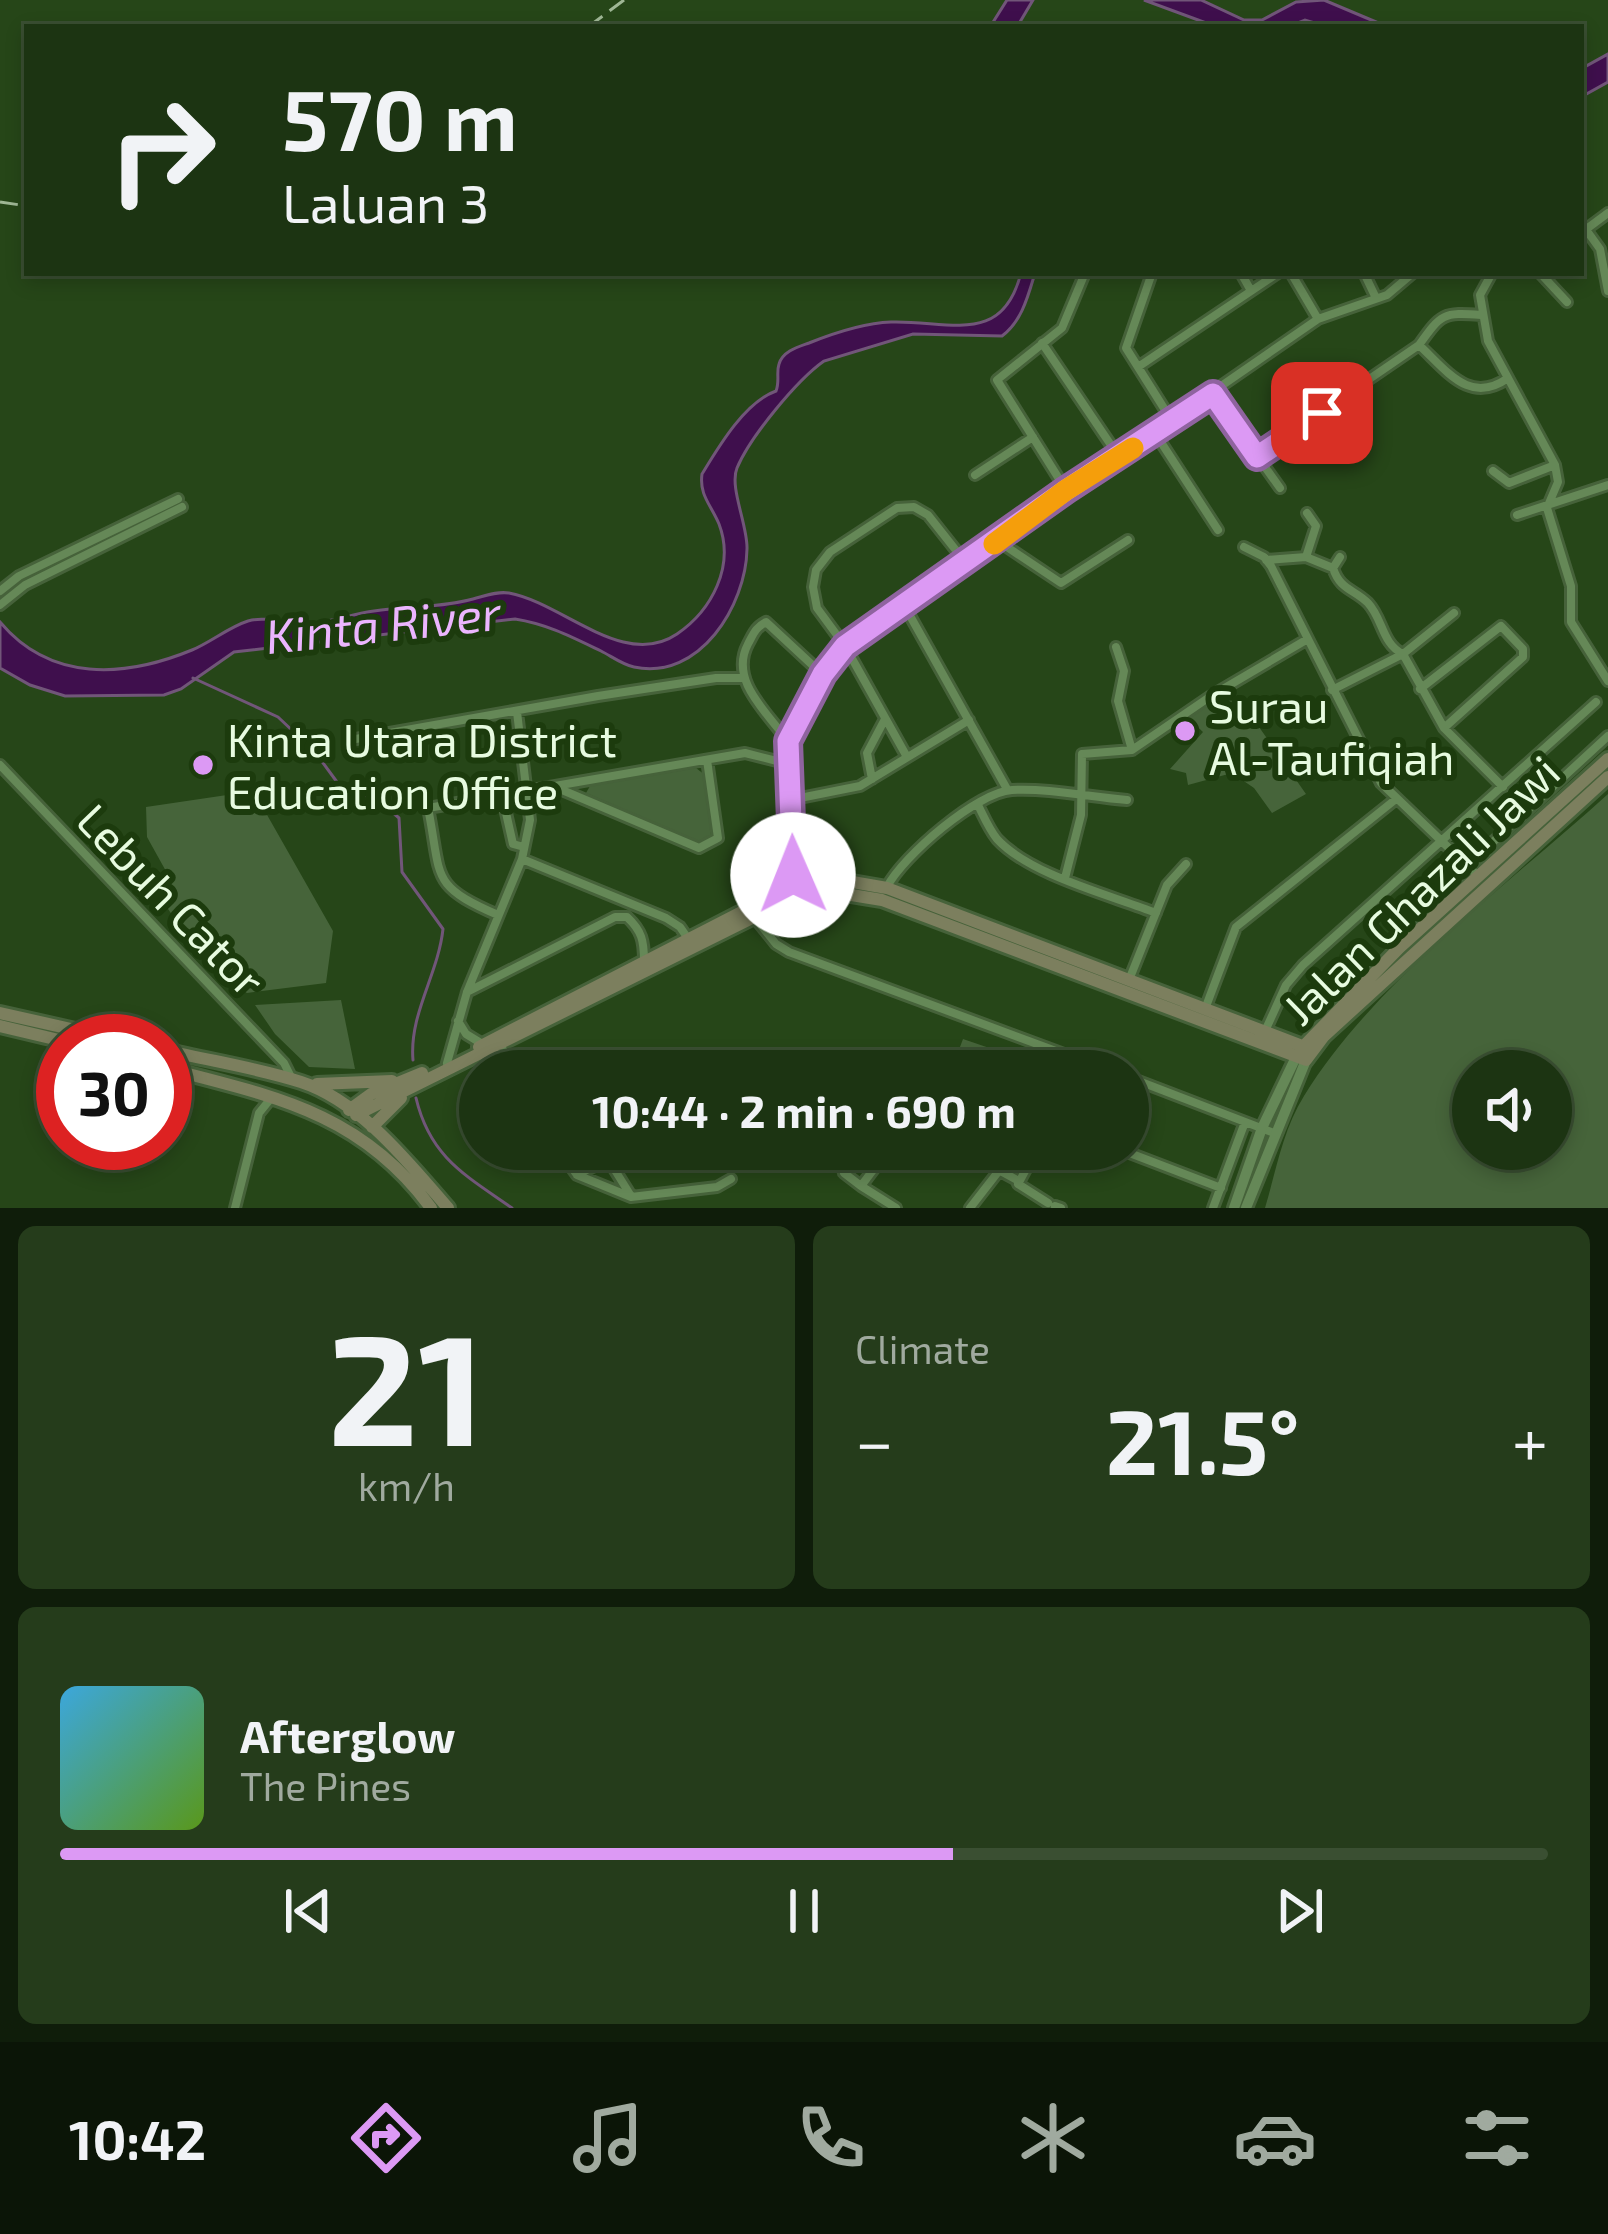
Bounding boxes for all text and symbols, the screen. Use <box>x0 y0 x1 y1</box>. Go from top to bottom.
text: 570 m <box>282 67 518 168</box>
icon: right <box>84 72 240 228</box>
text: Laluan 3 <box>282 169 489 234</box>
pin <box>1271 362 1373 464</box>
icon: arrive <box>1289 380 1355 446</box>
water label: Kinta River <box>263 582 504 664</box>
place label: Surau Al-Taufiqiah <box>1209 678 1454 784</box>
place label: Kinta Utara District Education Office <box>227 712 617 818</box>
marker: Surau Al-Taufiqiah <box>1172 718 1198 744</box>
street label: Jalan Ghazali Jawi <box>1271 744 1569 1034</box>
marker: Kinta Utara District Education Office <box>190 752 216 778</box>
street label: Lebuh Cator <box>67 792 277 1006</box>
position arrow <box>730 812 856 938</box>
speed limit sign: 30 <box>36 1014 192 1170</box>
map controls <box>1452 1050 1572 1170</box>
button: sound <box>1452 1050 1572 1170</box>
text: 10:44 · 2 min · 690 m <box>592 1083 1016 1137</box>
text: 21 <box>327 1290 486 1477</box>
text: Climate <box>855 1325 990 1372</box>
text: 21.5° <box>1106 1385 1300 1493</box>
text: − <box>855 1400 894 1479</box>
text: + <box>1512 1400 1548 1479</box>
text: km/h <box>358 1462 455 1509</box>
text: Afterglow <box>240 1708 456 1762</box>
text: The Pines <box>240 1762 411 1809</box>
icon: previous <box>275 1878 341 1944</box>
icon: pause <box>771 1878 837 1944</box>
icon: next <box>1267 1878 1333 1944</box>
icon: directions <box>344 2096 428 2180</box>
icon: music <box>566 2096 650 2180</box>
icon: phone <box>789 2096 873 2180</box>
icon: climate <box>1011 2096 1095 2180</box>
icon: car <box>1233 2096 1317 2180</box>
icon: filters <box>1455 2096 1539 2180</box>
text: 10:42 <box>69 2106 206 2171</box>

